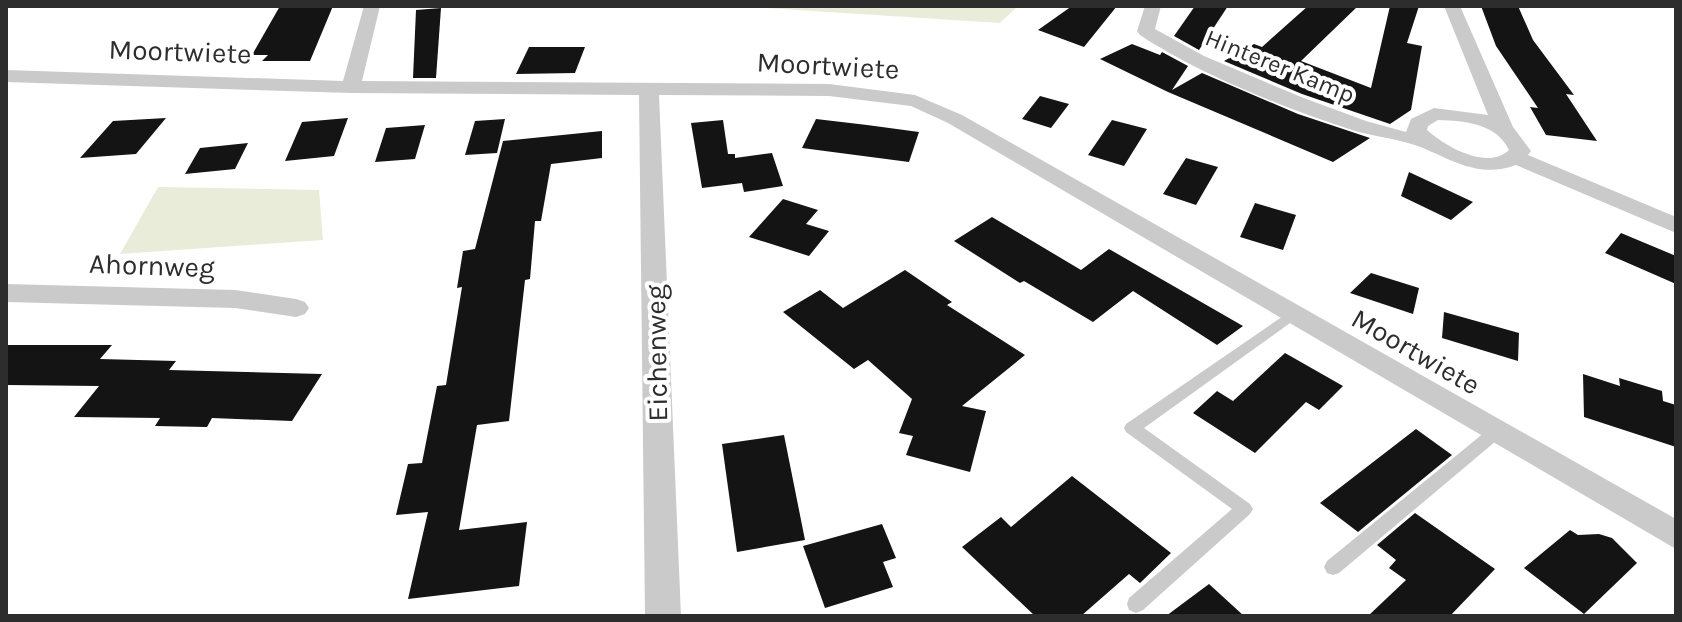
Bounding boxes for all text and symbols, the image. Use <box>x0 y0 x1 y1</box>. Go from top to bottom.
street label: Hinterer Kamp <box>1201 23 1359 109</box>
street label: Moortwiete <box>108 33 252 70</box>
street label: Moortwiete <box>756 45 900 86</box>
street label: Ahornweg <box>89 247 216 284</box>
street label: Eichenweg <box>639 284 674 422</box>
street label: Moortwiete <box>1346 301 1486 401</box>

